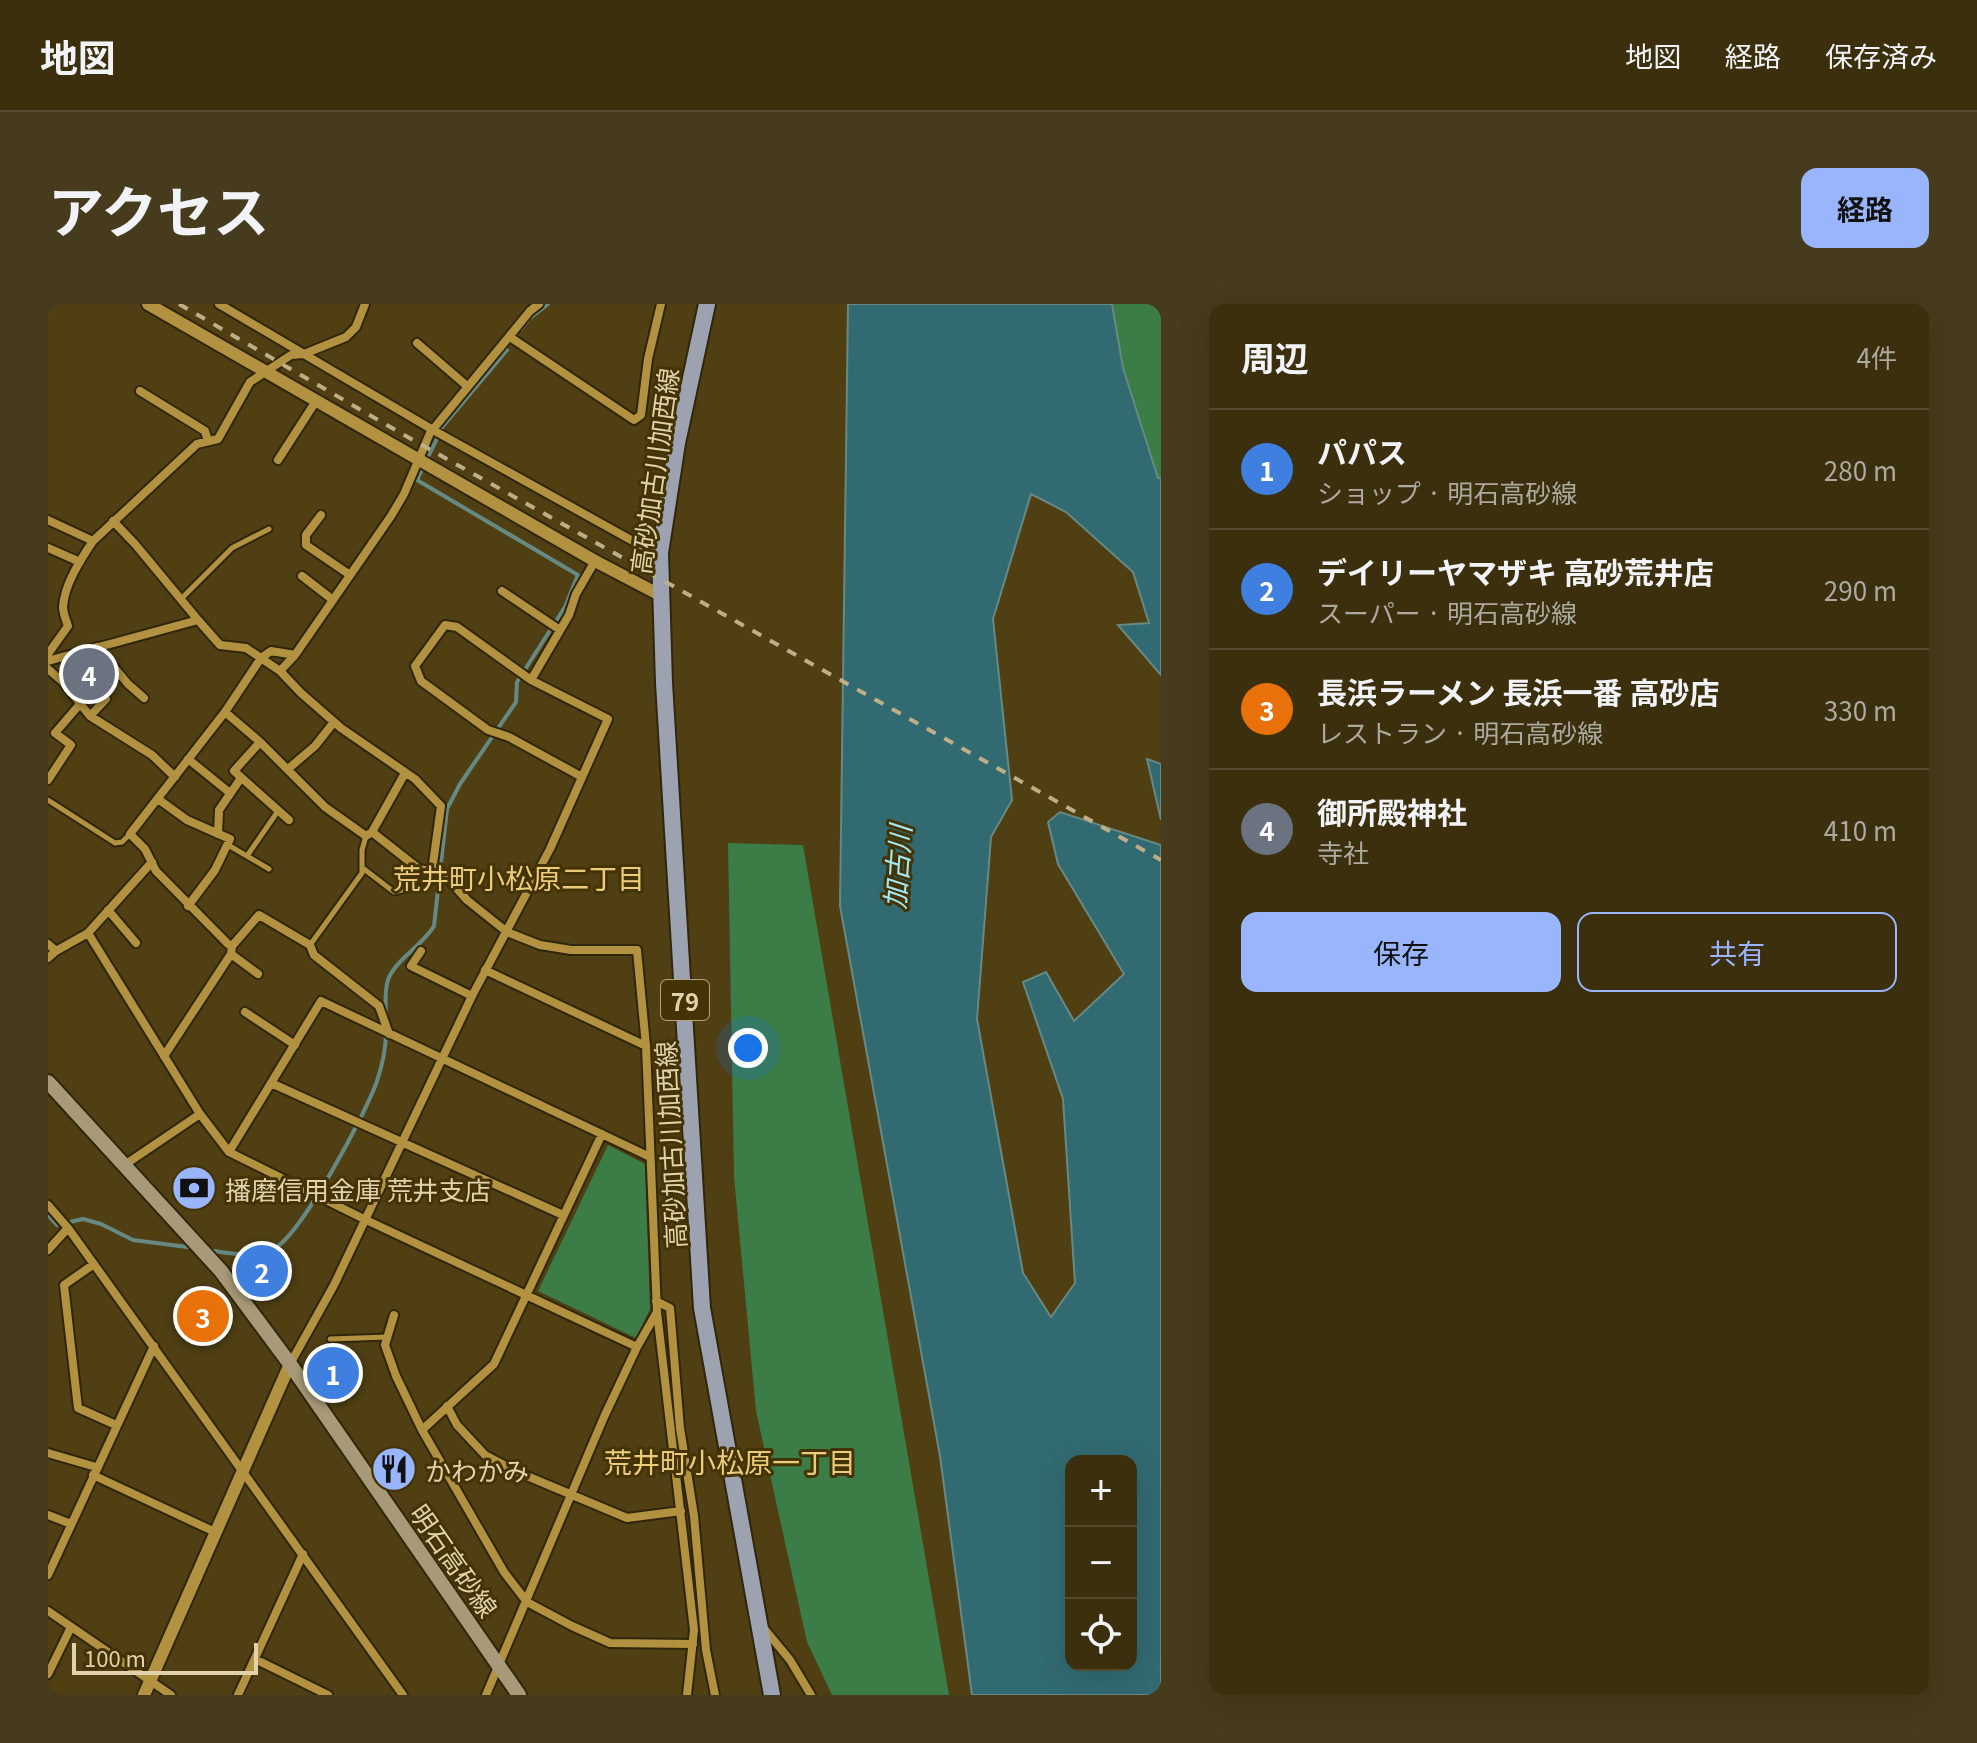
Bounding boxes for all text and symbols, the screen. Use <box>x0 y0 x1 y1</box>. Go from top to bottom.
text: 地図 <box>40 28 116 83</box>
text: 地図 <box>1625 35 1681 75</box>
text: 経路 <box>1725 35 1781 75</box>
text: 保存済み <box>1825 35 1937 75</box>
text: アクセス <box>48 168 269 249</box>
button: 経路 <box>1801 168 1929 248</box>
text: 周辺 <box>1241 332 1309 381</box>
text: 4件 <box>1857 338 1897 375</box>
street label: 高砂加古川加西線 <box>620 365 686 577</box>
text: パパス <box>1317 429 1407 473</box>
text: 1 <box>1259 451 1275 488</box>
text: 280 m <box>1824 451 1897 488</box>
text: ショップ · 明石高砂線 <box>1317 473 1577 510</box>
text: デイリーヤマザキ 高砂荒井店 <box>1317 549 1714 593</box>
text: 2 <box>1259 571 1275 608</box>
text: 290 m <box>1824 571 1897 608</box>
text: スーパー · 明石高砂線 <box>1317 593 1577 630</box>
pin: 4 <box>63 644 115 704</box>
text: 長浜ラーメン 長浜一番 高砂店 <box>1317 669 1719 713</box>
text: 3 <box>1259 691 1275 728</box>
text: 330 m <box>1824 691 1897 728</box>
text: レストラン · 明石高砂線 <box>1317 713 1603 750</box>
text: 御所殿神社 <box>1317 789 1467 833</box>
text: 4 <box>1259 811 1275 848</box>
text: 410 m <box>1824 811 1897 848</box>
water label: 加古川 <box>873 821 919 910</box>
text: 寺社 <box>1317 833 1369 870</box>
district label: 荒井町小松原二丁目 <box>393 857 645 897</box>
button: 保存 <box>1241 912 1561 992</box>
button: 共有 <box>1577 912 1897 992</box>
road number: 79 <box>661 980 709 1020</box>
your location <box>728 1028 768 1068</box>
street label: 高砂加古川加西線 <box>645 1040 693 1250</box>
bank icon: 播磨信用金庫 荒井支店 <box>170 1164 218 1212</box>
place label: 播磨信用金庫 荒井支店 <box>225 1170 491 1207</box>
pin: 2 <box>236 1241 288 1301</box>
pin: 3 <box>177 1286 229 1346</box>
pin: 1 <box>307 1343 359 1403</box>
district label: 荒井町小松原一丁目 <box>604 1441 856 1481</box>
restaurant icon: かわかみ <box>370 1445 418 1493</box>
place label: かわかみ <box>425 1451 529 1488</box>
map controls <box>1065 1455 1137 1671</box>
button: + <box>1065 1455 1137 1527</box>
street label: 明石高砂線 <box>403 1496 507 1624</box>
button: − <box>1065 1527 1137 1599</box>
button: locate <box>1065 1599 1137 1671</box>
scale bar <box>72 1639 258 1675</box>
text: 100 m <box>84 1641 146 1673</box>

